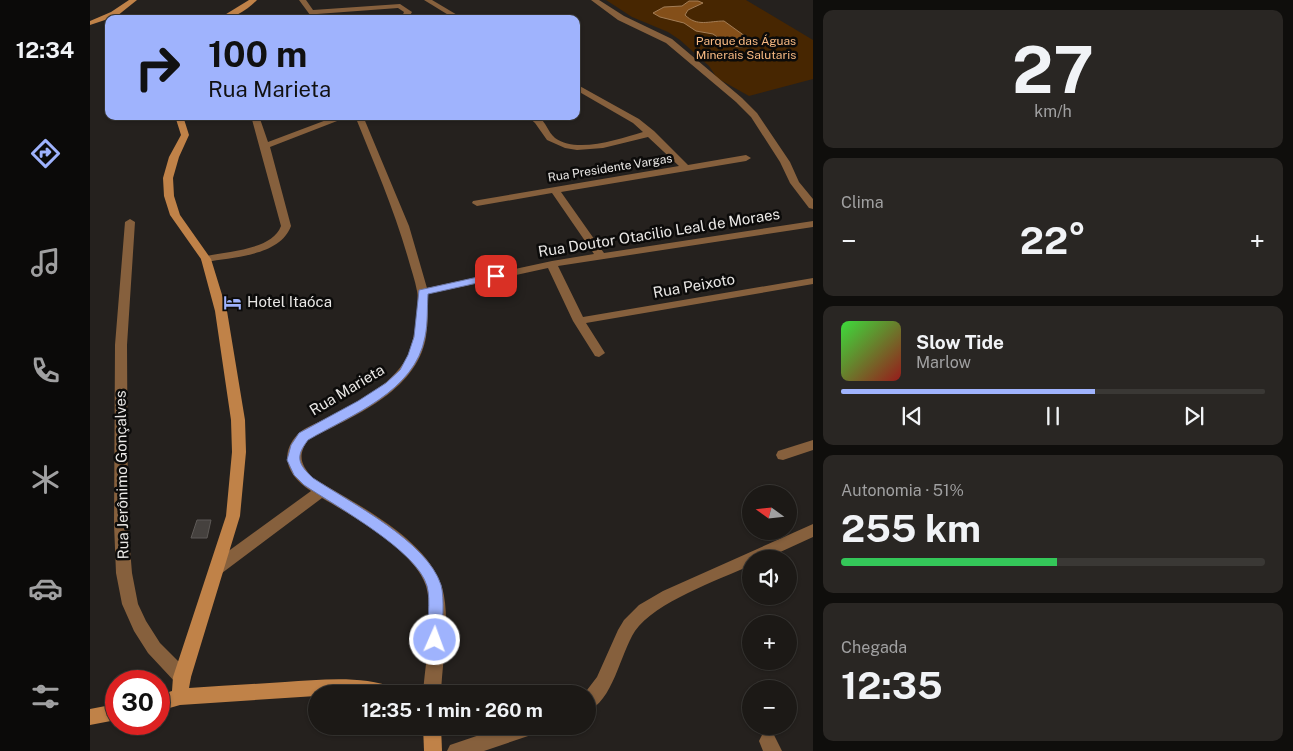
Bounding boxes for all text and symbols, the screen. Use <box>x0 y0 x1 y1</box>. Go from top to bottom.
text: 27 <box>1012 31 1094 108</box>
text: 100 m <box>208 34 307 75</box>
park label: Parque das Águas Minerais Salutaris <box>696 34 796 62</box>
icon: right <box>125 35 190 100</box>
text: 12:34 <box>16 37 74 63</box>
text: Rua Marieta <box>208 76 331 102</box>
text: km/h <box>1034 102 1072 121</box>
icon: directions <box>28 136 63 171</box>
street label: Rua Presidente Vargas <box>547 151 673 185</box>
text: Clima <box>841 193 884 212</box>
street label: Rua Doutor Otacilio Leal de Moraes <box>537 205 781 260</box>
text: 22° <box>1020 218 1086 263</box>
text: − <box>841 224 857 257</box>
text: + <box>1249 224 1265 257</box>
icon: music <box>28 245 63 280</box>
pin <box>475 255 517 297</box>
icon: arrive <box>482 262 510 290</box>
street label: Rua Peixoto <box>652 270 736 301</box>
hotel icon: Hotel Itaóca <box>223 292 243 312</box>
place label: Hotel Itaóca <box>247 293 332 310</box>
text: Slow Tide <box>916 331 1004 353</box>
icon: phone <box>28 353 63 388</box>
text: Marlow <box>916 353 971 372</box>
street label: Rua Marieta <box>306 361 387 418</box>
street label: Rua Jerônimo Gonçalves <box>112 390 131 560</box>
icon: previous <box>898 402 926 430</box>
icon: pause <box>1039 402 1067 430</box>
icon: next <box>1180 402 1208 430</box>
icon: climate <box>28 462 63 497</box>
text: Autonomia · 51% <box>841 481 964 500</box>
north arrow <box>742 485 798 540</box>
map controls <box>742 485 797 735</box>
text: 255 km <box>841 506 981 551</box>
button: sound <box>742 550 797 605</box>
icon: car <box>28 571 63 606</box>
position arrow <box>408 613 460 665</box>
button: + <box>742 615 797 670</box>
text: Chegada <box>841 638 907 657</box>
text: 12:35 <box>841 663 943 708</box>
speed limit sign: 30 <box>105 670 170 735</box>
icon: filters <box>28 679 63 714</box>
button: − <box>742 680 797 735</box>
text: 12:35 · 1 min · 260 m <box>361 699 543 721</box>

